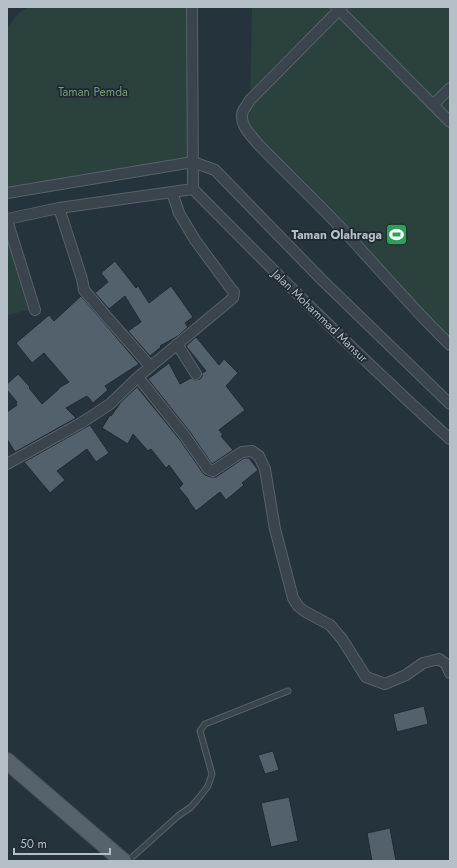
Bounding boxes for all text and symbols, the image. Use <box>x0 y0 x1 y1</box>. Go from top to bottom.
park label: Taman Pemda <box>58 83 128 101</box>
sports icon: Taman Olahraga <box>384 222 410 248</box>
place label: Taman Olahraga <box>292 226 382 244</box>
street label: Jalan Mohammad Mansur <box>266 264 373 367</box>
scale bar <box>14 830 110 856</box>
text: 50 m <box>20 835 47 853</box>

